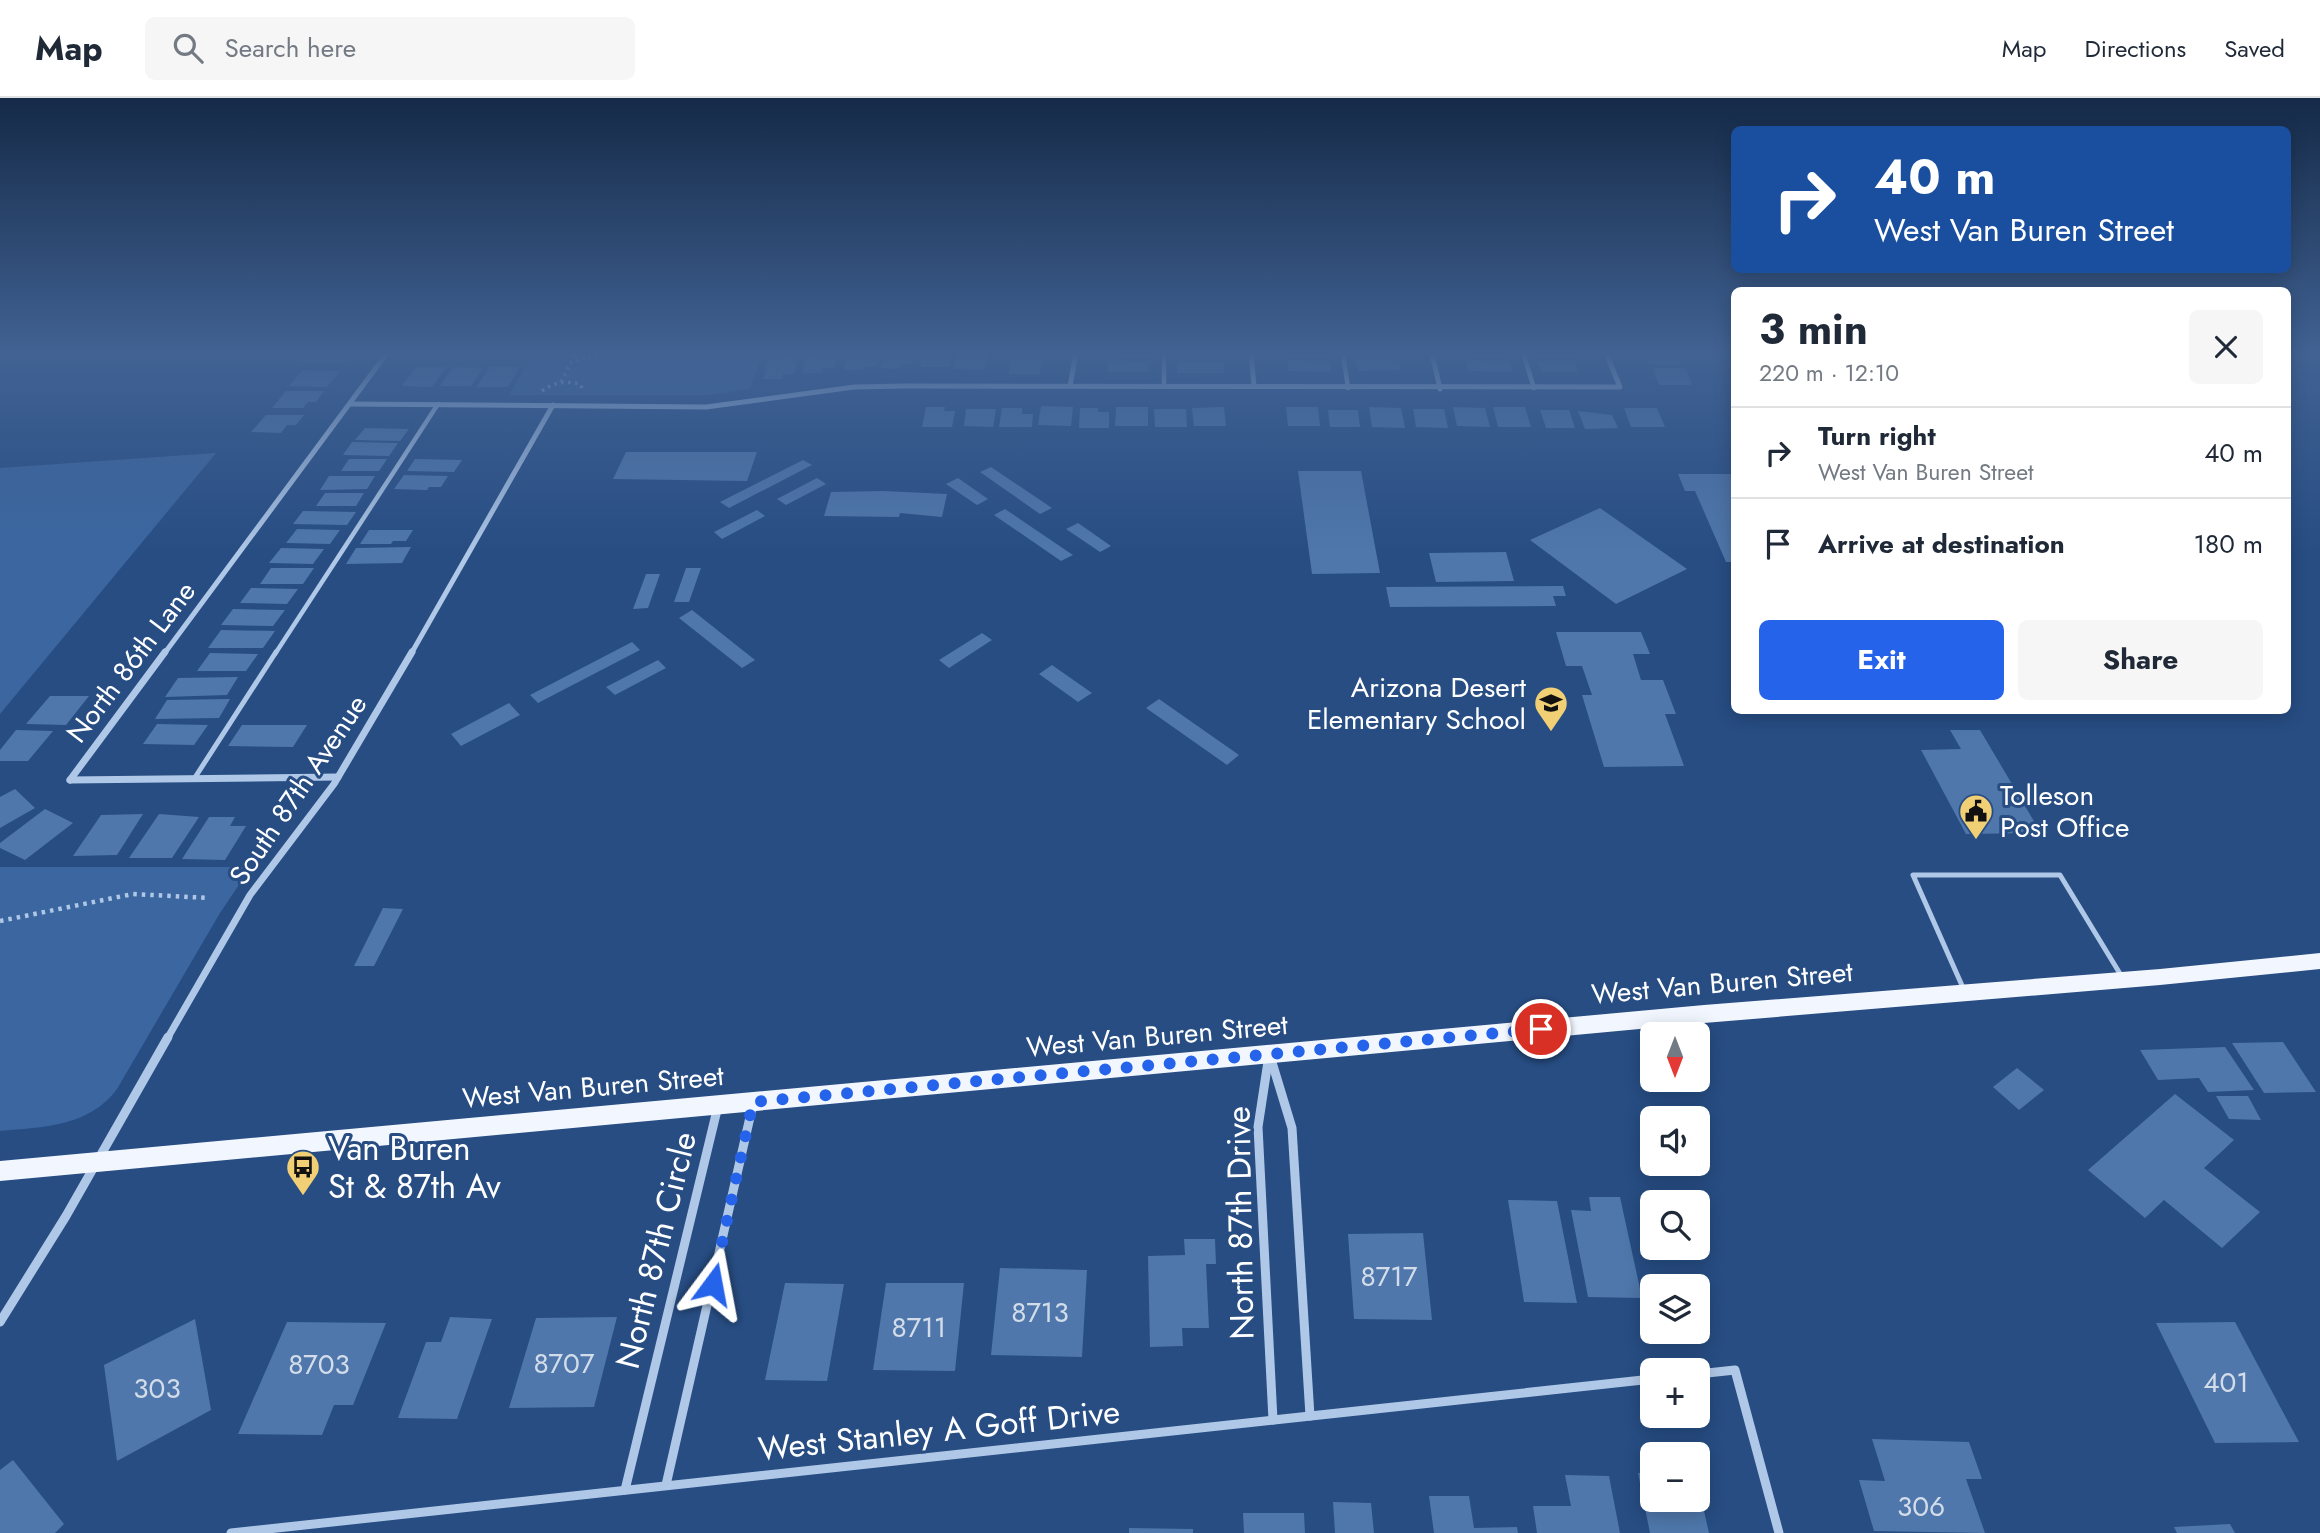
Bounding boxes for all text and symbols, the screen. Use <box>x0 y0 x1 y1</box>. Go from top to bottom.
search box <box>145 17 635 80</box>
text: Map <box>35 25 103 72</box>
icon: search <box>169 29 207 67</box>
text: Search here <box>225 29 356 67</box>
text: Map <box>2002 31 2047 66</box>
text: Directions <box>2085 31 2186 66</box>
text: Saved <box>2224 31 2285 66</box>
text: 40 m <box>1874 142 1996 212</box>
icon: right <box>1759 154 1850 245</box>
text: West Van Buren Street <box>1874 207 2174 253</box>
text: 3 min <box>1759 299 1868 360</box>
button: close <box>2189 310 2263 384</box>
text: 220 m · 12:10 <box>1759 356 1899 390</box>
text: Turn right <box>1818 417 1936 455</box>
icon: right <box>1759 434 1797 472</box>
text: 40 m <box>2204 434 2263 472</box>
text: West Van Buren Street <box>1818 455 2034 489</box>
icon: arrive <box>1759 525 1797 563</box>
text: Arrive at destination <box>1818 525 2065 563</box>
text: 180 m <box>2193 525 2263 563</box>
street label: North 86th Lane <box>57 573 205 751</box>
button: Exit <box>1759 620 2004 700</box>
button: Share <box>2018 620 2263 700</box>
place label: Arizona Desert Elementary School <box>1307 667 1526 740</box>
school or university icon: Arizona Desert Elementary School <box>1532 684 1570 733</box>
street label: South 87th Avenue <box>219 687 377 893</box>
place label: Tolleson Post Office <box>2000 775 2129 848</box>
public building icon: Tolleson Post Office <box>1957 792 1995 841</box>
street label: West Van Buren Street <box>1590 951 1855 1015</box>
pin <box>1511 999 1571 1059</box>
street label: West Van Buren Street <box>1025 1004 1290 1068</box>
icon: arrive <box>1522 1010 1560 1048</box>
north arrow <box>1640 1022 1710 1092</box>
map controls <box>1640 1022 1710 1512</box>
street label: West Van Buren Street <box>461 1055 726 1119</box>
street label: North 87th Drive <box>1214 1106 1266 1340</box>
button: sound <box>1640 1106 1710 1176</box>
place label: Van Buren St & 87th Av <box>328 1125 501 1210</box>
street label: North 87th Circle <box>604 1127 708 1373</box>
bus stop icon: Van Buren St & 87th Av <box>284 1148 322 1197</box>
button: search <box>1640 1190 1710 1260</box>
position arrow <box>676 1247 750 1321</box>
house number: 8717 <box>1361 1256 1418 1297</box>
button: layers <box>1640 1274 1710 1344</box>
house number: 8713 <box>1011 1292 1069 1333</box>
house number: 8711 <box>892 1307 946 1348</box>
house number: 8707 <box>533 1343 595 1384</box>
house number: 8703 <box>288 1344 350 1385</box>
button: + <box>1640 1358 1710 1428</box>
house number: 401 <box>2203 1362 2249 1403</box>
house number: 303 <box>133 1368 181 1409</box>
street label: West Stanley A Goff Drive <box>756 1388 1122 1472</box>
button: − <box>1640 1442 1710 1512</box>
house number: 306 <box>1897 1486 1945 1527</box>

